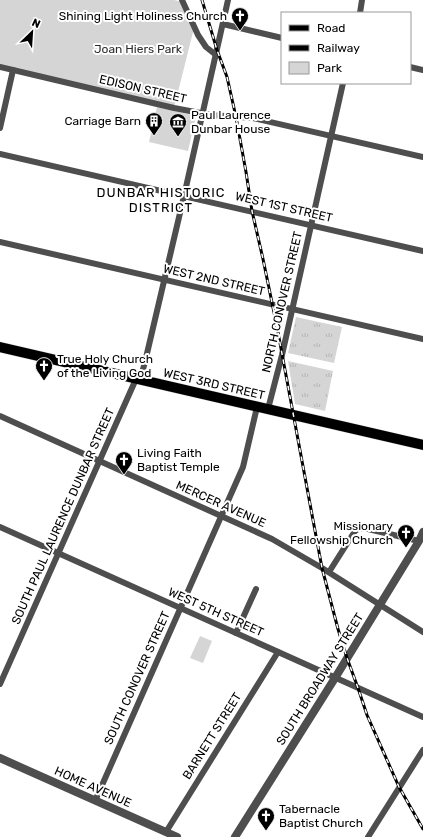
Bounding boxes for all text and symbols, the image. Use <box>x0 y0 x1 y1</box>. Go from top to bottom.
church icon: Shining Light Holiness Church <box>230 6 250 31</box>
place label: Shining Light Holiness Church <box>59 9 227 23</box>
north arrow <box>12 12 52 52</box>
legend <box>281 12 411 84</box>
text: N <box>30 16 42 31</box>
text: Road <box>317 21 345 35</box>
text: Railway <box>317 41 360 55</box>
park label: Joan Hiers Park <box>94 42 183 56</box>
text: Park <box>317 61 343 75</box>
street label: EDISON STREET <box>98 72 188 106</box>
place label: Paul Laurence Dunbar House <box>191 108 271 136</box>
building icon: Carriage Barn <box>144 111 164 136</box>
museum icon: Paul Laurence Dunbar House <box>168 112 188 137</box>
place label: Carriage Barn <box>64 114 141 128</box>
district label: DUNBAR HISTORIC DISTRICT <box>97 185 225 215</box>
street label: WEST 1ST STREET <box>234 189 334 225</box>
street label: NORTH CONOVER STREET <box>259 230 305 374</box>
street label: WEST 2ND STREET <box>162 261 266 299</box>
place label: True Holy Church of the Living God <box>57 352 153 380</box>
church icon: True Holy Church of the Living God <box>34 356 54 381</box>
street label: WEST 3RD STREET <box>162 366 266 403</box>
street label: SOUTH PAUL LAURENCE DUNBAR STREET <box>9 406 117 626</box>
place label: Living Faith Baptist Temple <box>137 446 220 474</box>
church icon: Living Faith Baptist Temple <box>114 450 134 475</box>
street label: MERCER AVENUE <box>174 478 268 530</box>
place label: Missionary Fellowship Church <box>290 519 393 547</box>
church icon: Missionary Fellowship Church <box>396 523 416 548</box>
street label: WEST 5TH STREET <box>166 585 266 639</box>
street label: SOUTH CONOVER STREET <box>101 609 173 747</box>
street label: SOUTH BROADWAY STREET <box>274 610 367 748</box>
street label: BARNETT STREET <box>180 690 244 782</box>
street label: HOME AVENUE <box>52 764 134 810</box>
place label: Tabernacle Baptist Church <box>279 802 363 830</box>
church icon: Tabernacle Baptist Church <box>256 806 276 831</box>

